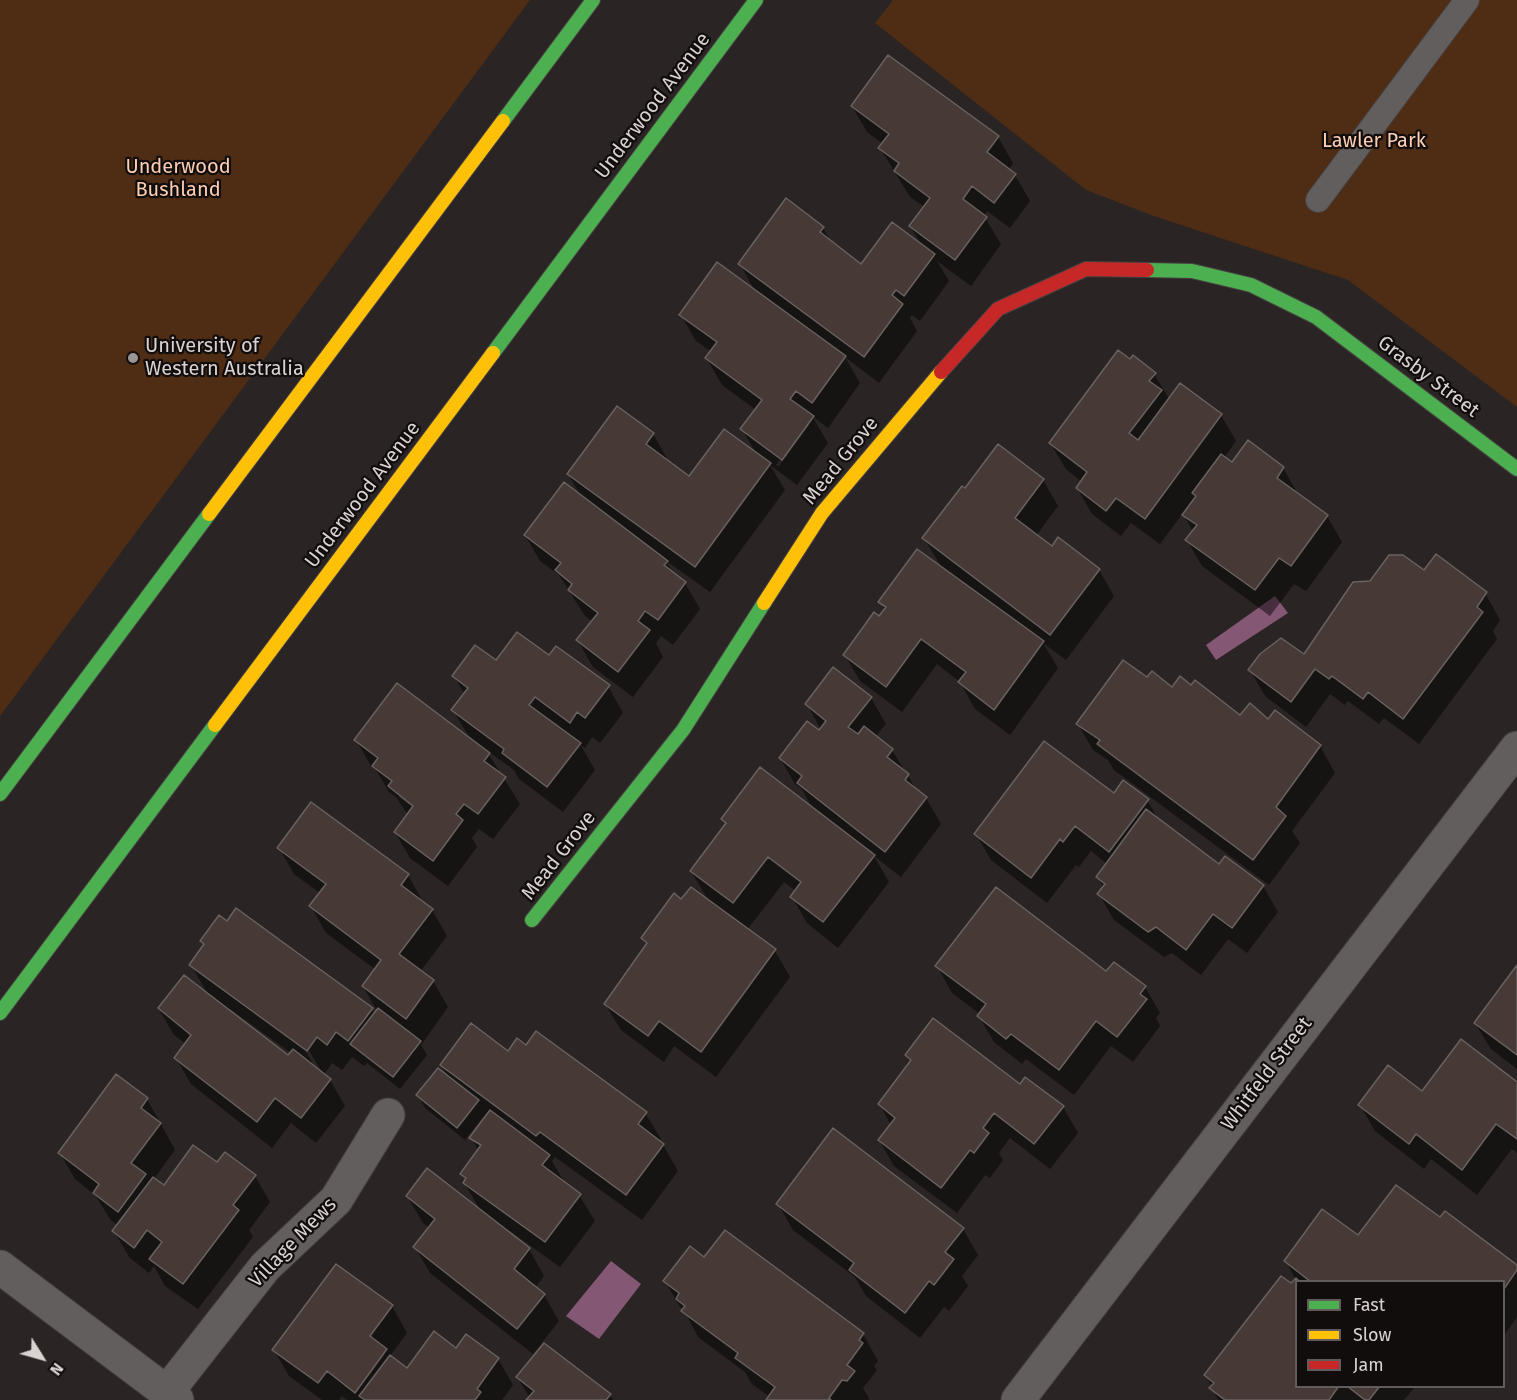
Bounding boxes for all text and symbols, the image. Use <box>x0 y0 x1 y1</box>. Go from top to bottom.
street label: Underwood Avenue <box>590 28 716 184</box>
park label: Lawler Park <box>1322 129 1426 153</box>
park label: Underwood Bushland <box>125 155 231 202</box>
street label: Grasby Street <box>1373 331 1483 423</box>
place label: University of Western Australia <box>145 334 304 381</box>
marker: University of Western Australia <box>126 351 140 365</box>
street label: Mead Grove <box>798 412 884 510</box>
street label: Underwood Avenue <box>300 417 426 573</box>
street label: Mead Grove <box>517 807 601 905</box>
street label: Whitfeld Street <box>1217 1013 1317 1135</box>
street label: Village Mews <box>244 1193 342 1293</box>
legend <box>1295 1280 1505 1388</box>
text: Fast <box>1353 1294 1385 1316</box>
text: Slow <box>1353 1324 1391 1346</box>
north arrow <box>12 1328 72 1388</box>
text: Jam <box>1353 1354 1384 1376</box>
text: N <box>46 1359 68 1379</box>

